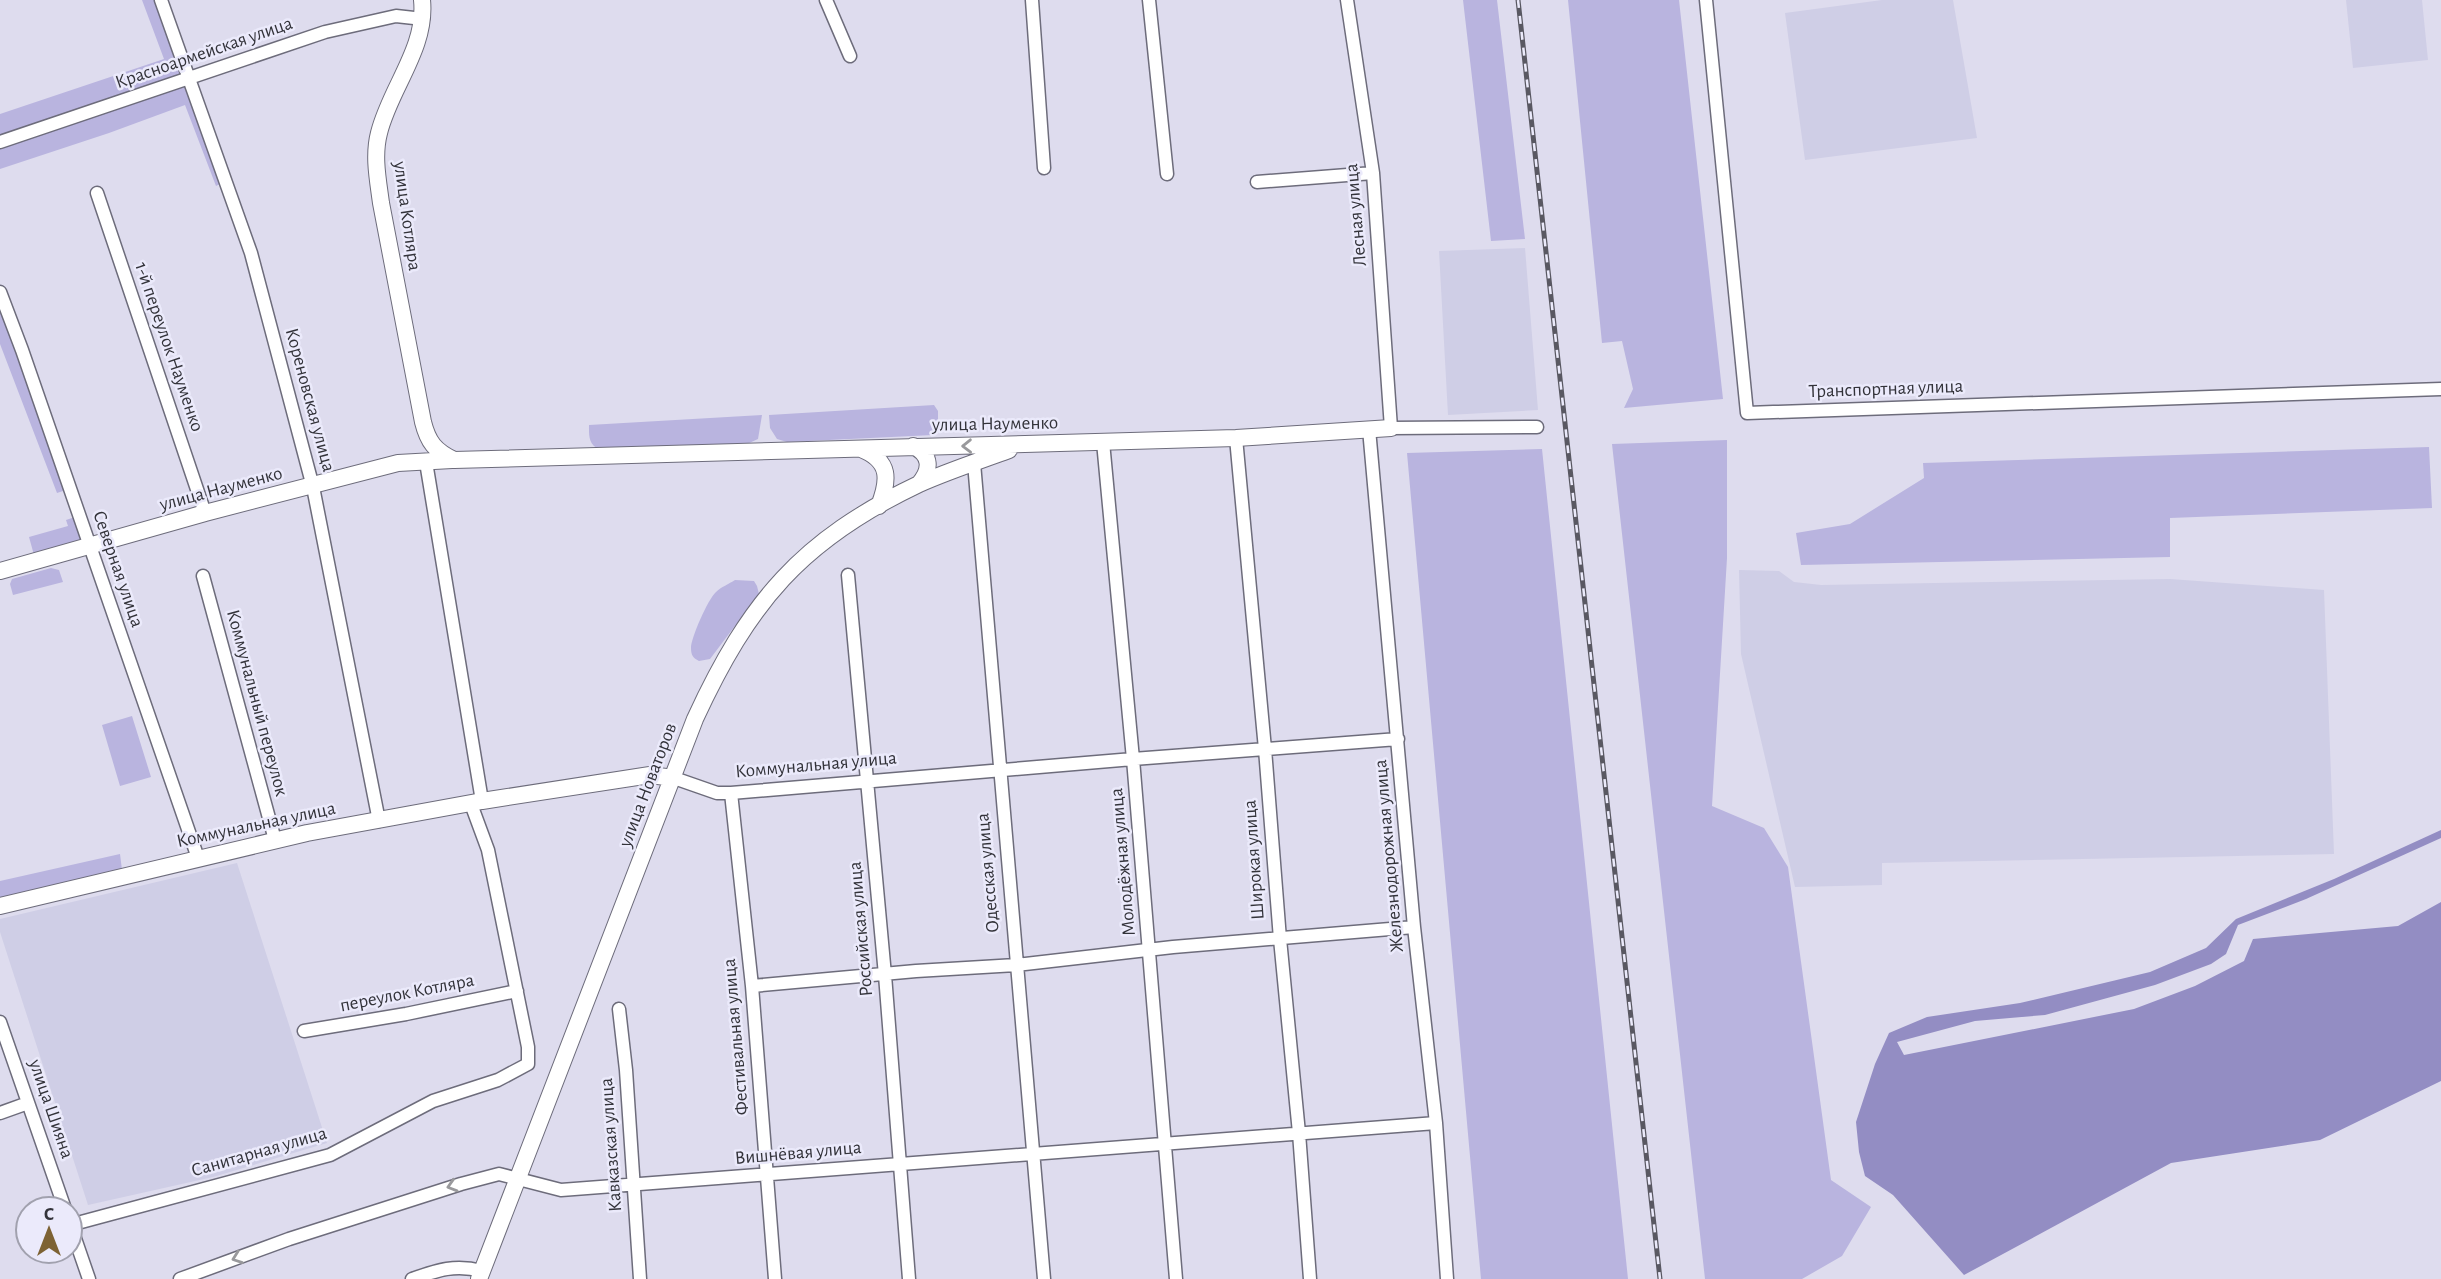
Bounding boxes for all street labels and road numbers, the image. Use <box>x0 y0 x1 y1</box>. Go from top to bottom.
street label: Красноармейская улица <box>113 14 295 92</box>
street label: улица Котляра <box>390 159 424 272</box>
street label: Лесная улица <box>1342 163 1370 267</box>
street label: 1-й переулок Науменко <box>131 260 207 434</box>
street label: Кореновская улица <box>282 326 338 474</box>
street label: Транспортная улица <box>1808 377 1964 401</box>
street label: улица Науменко <box>931 413 1058 435</box>
street label: улица Науменко <box>157 464 284 515</box>
street label: Северная улица <box>89 508 147 630</box>
street label: Коммунальный переулок <box>223 608 291 799</box>
street label: улица Новаторов <box>615 720 680 851</box>
street label: Коммунальная улица <box>734 748 898 782</box>
street label: Железнодорожная улица <box>1371 758 1407 953</box>
street label: Молодёжная улица <box>1107 787 1139 937</box>
street label: Коммунальная улица <box>175 799 338 851</box>
street label: Широкая улица <box>1240 799 1268 921</box>
street label: Одесская улица <box>973 812 1003 934</box>
street label: Российская улица <box>846 860 876 997</box>
street label: Фестивальная улица <box>720 958 752 1116</box>
street label: переулок Котляра <box>338 971 476 1015</box>
street label: улица Шияна <box>25 1056 77 1161</box>
street label: Кавказская улица <box>597 1077 625 1213</box>
street label: Санитарная улица <box>189 1124 329 1180</box>
street label: Вишнёвая улица <box>734 1138 862 1168</box>

